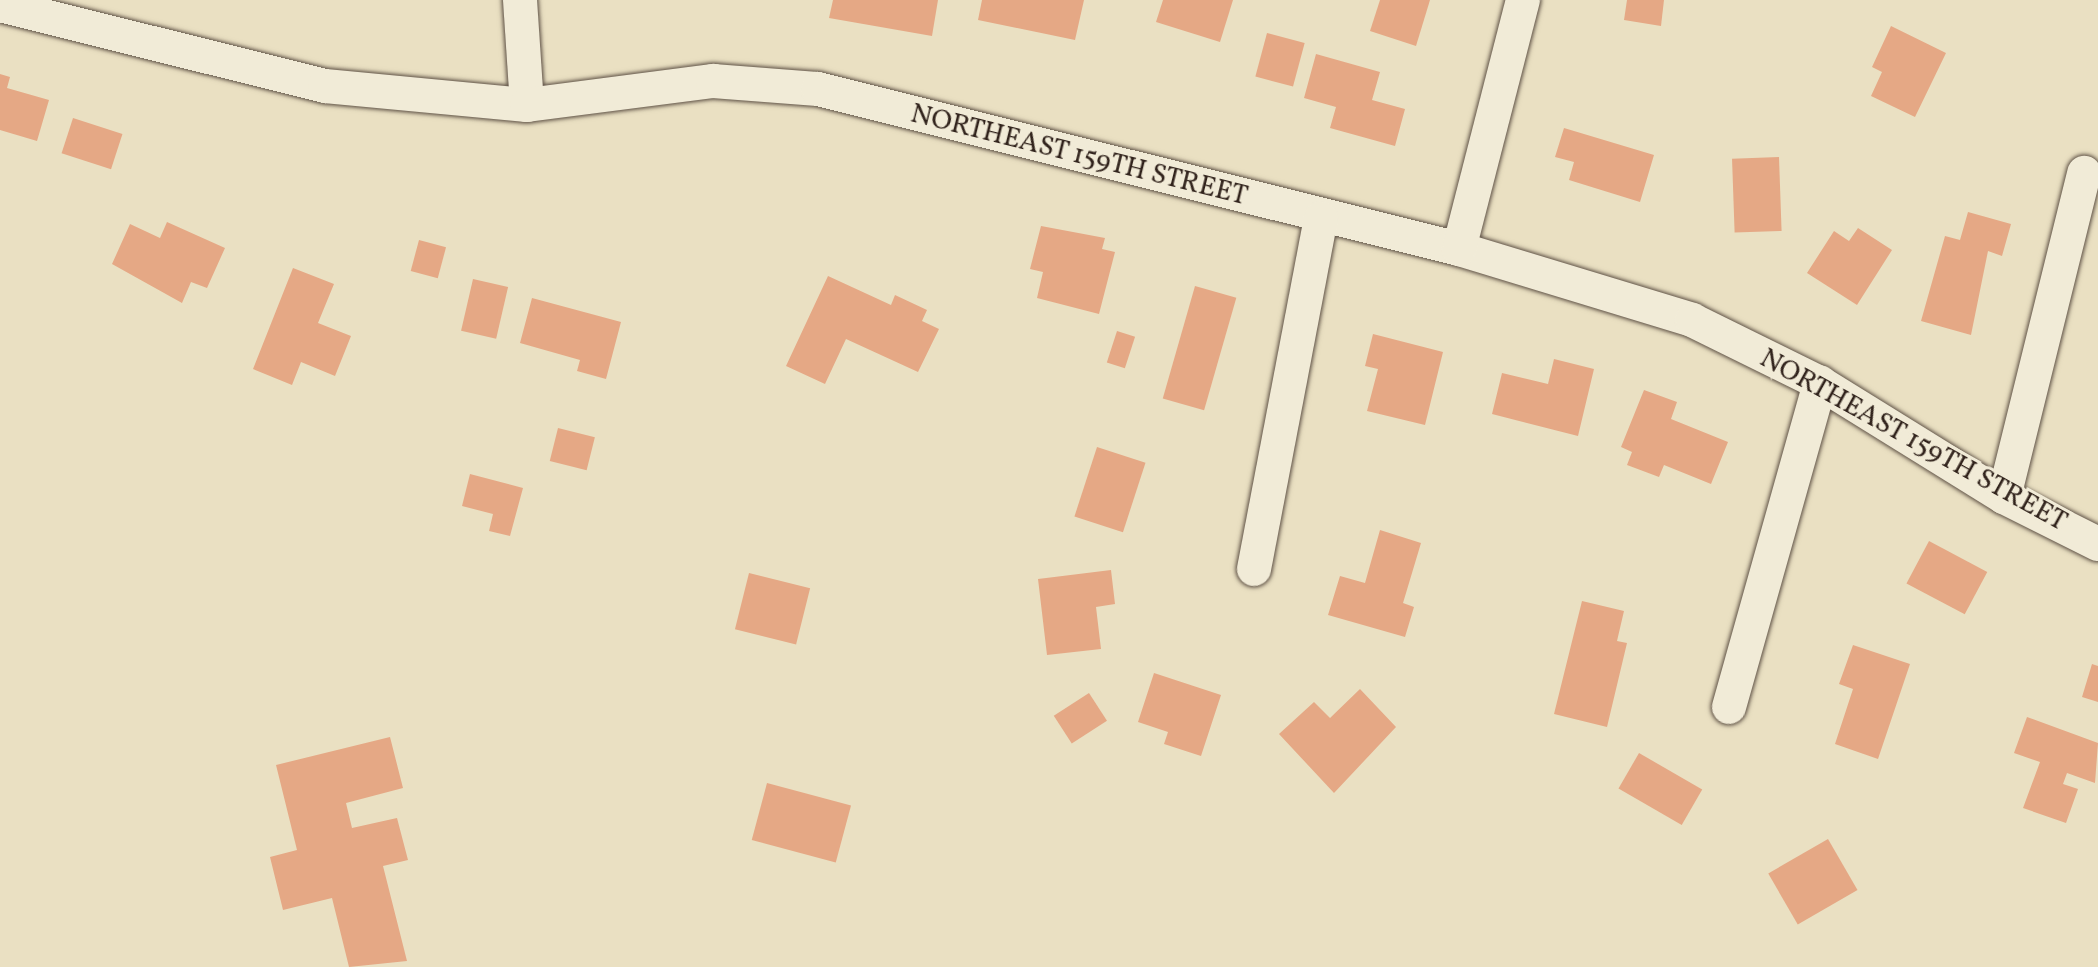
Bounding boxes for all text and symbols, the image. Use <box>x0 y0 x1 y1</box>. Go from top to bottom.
street label: NORTHEAST 159TH STREET <box>907 98 1251 214</box>
street label: NORTHEAST 159TH STREET <box>1753 342 2073 540</box>

